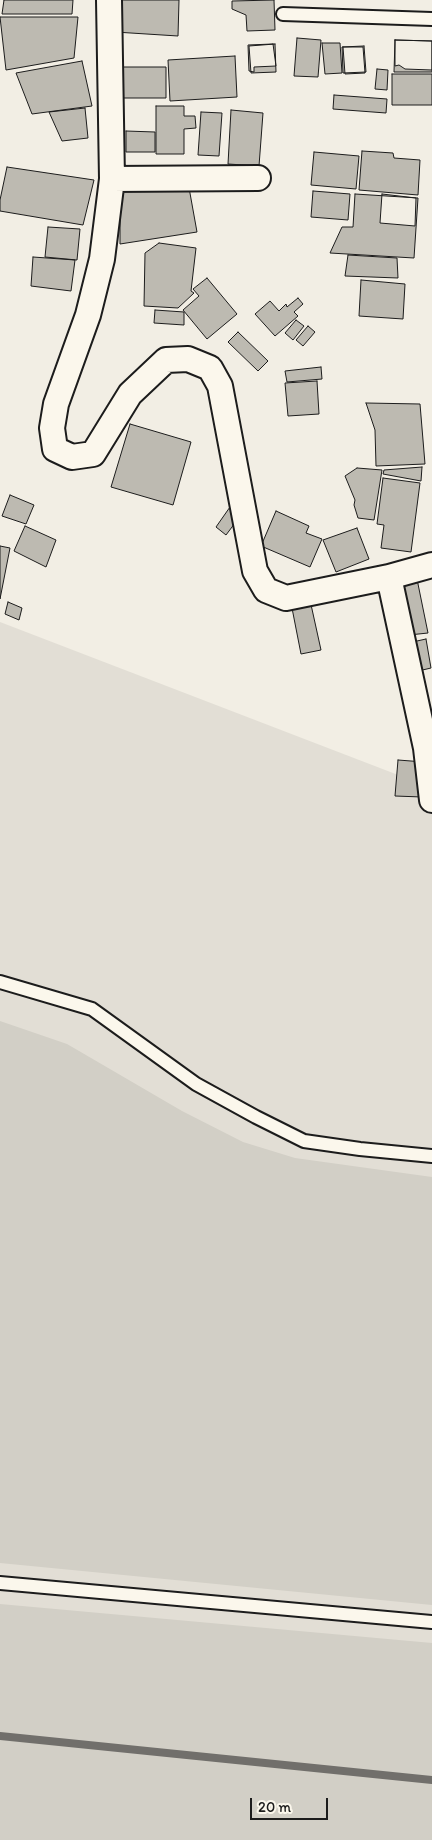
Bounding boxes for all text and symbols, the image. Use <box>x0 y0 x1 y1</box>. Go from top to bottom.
scale bar <box>252 1788 330 1820</box>
text: 20 m <box>258 1798 291 1816</box>

